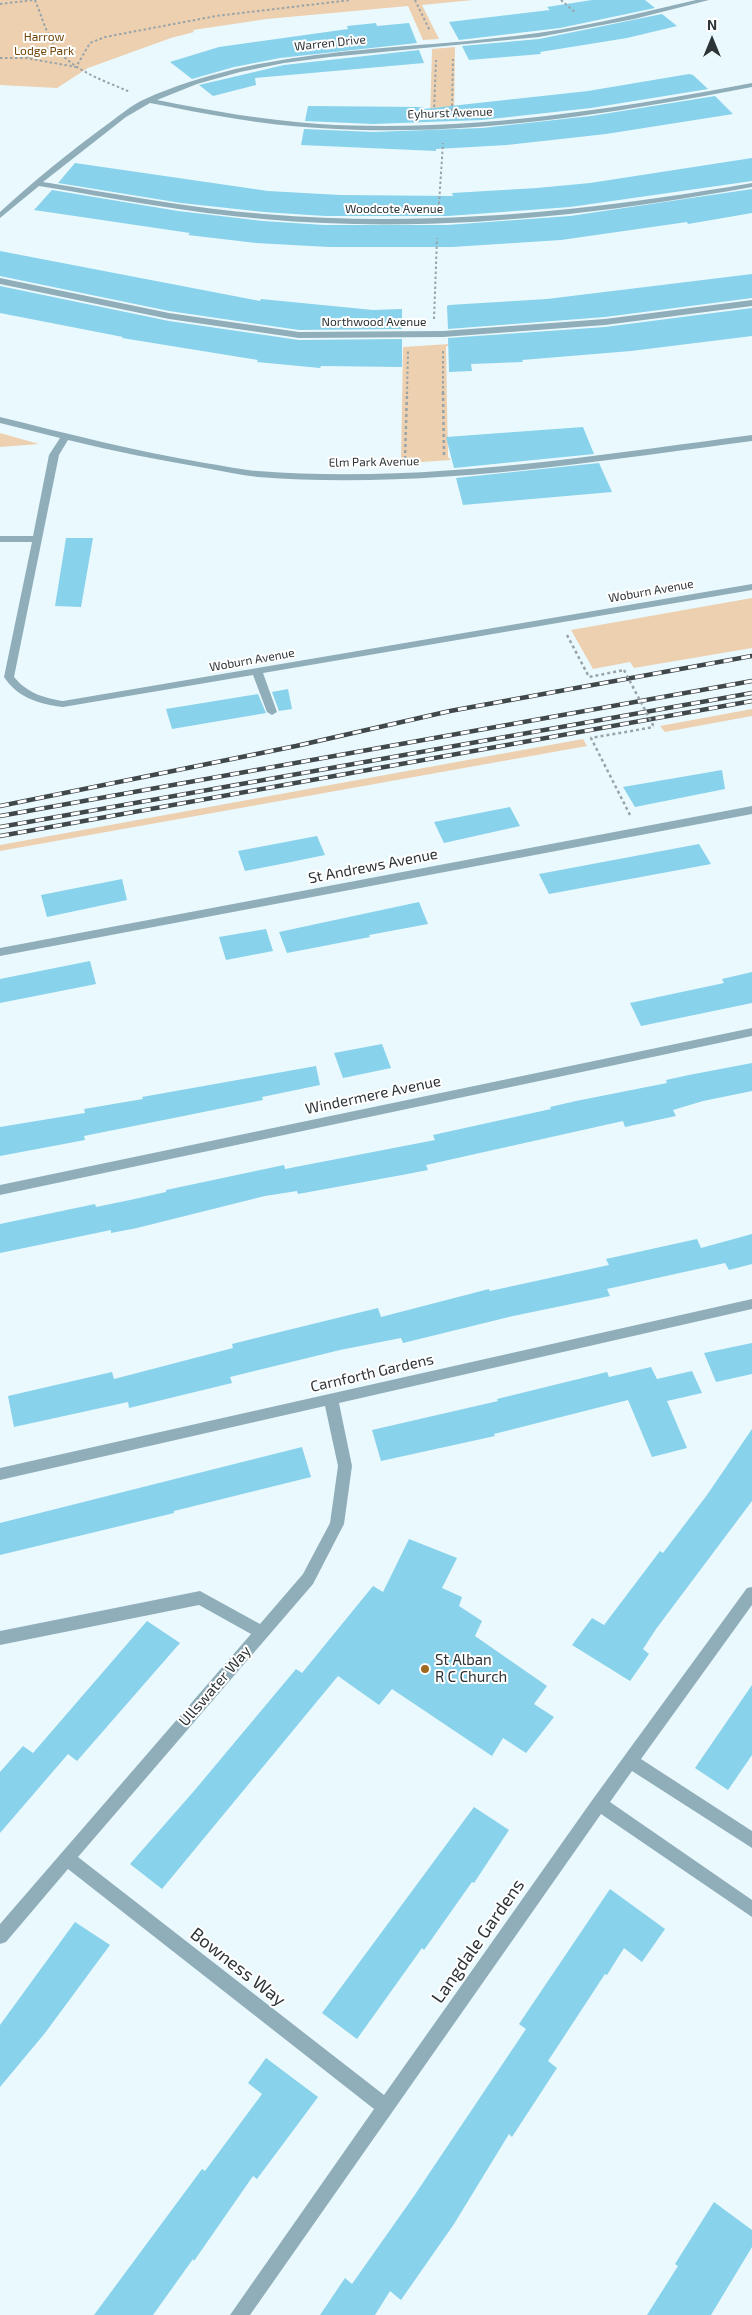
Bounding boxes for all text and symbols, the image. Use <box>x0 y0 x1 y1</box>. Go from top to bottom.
north arrow <box>687 15 737 65</box>
text: N <box>707 16 717 33</box>
park label: Harrow Lodge Park <box>14 30 74 58</box>
street label: Warren Drive <box>294 32 366 54</box>
street label: Eyhurst Avenue <box>407 104 493 122</box>
street label: Woodcote Avenue <box>345 202 443 216</box>
street label: Northwood Avenue <box>322 315 426 329</box>
street label: Elm Park Avenue <box>328 454 420 470</box>
street label: Woburn Avenue <box>607 576 695 606</box>
street label: Woburn Avenue <box>208 645 296 675</box>
street label: St Andrews Avenue <box>307 845 439 887</box>
street label: Windermere Avenue <box>304 1072 442 1118</box>
street label: Carnforth Gardens <box>309 1350 435 1396</box>
street label: Ullswater Way <box>175 1642 255 1730</box>
place label: St Alban R C Church <box>435 1651 507 1686</box>
marker: St Alban R C Church <box>419 1663 431 1675</box>
street label: Langdale Gardens <box>427 1875 529 2007</box>
street label: Bowness Way <box>186 1923 290 2011</box>

